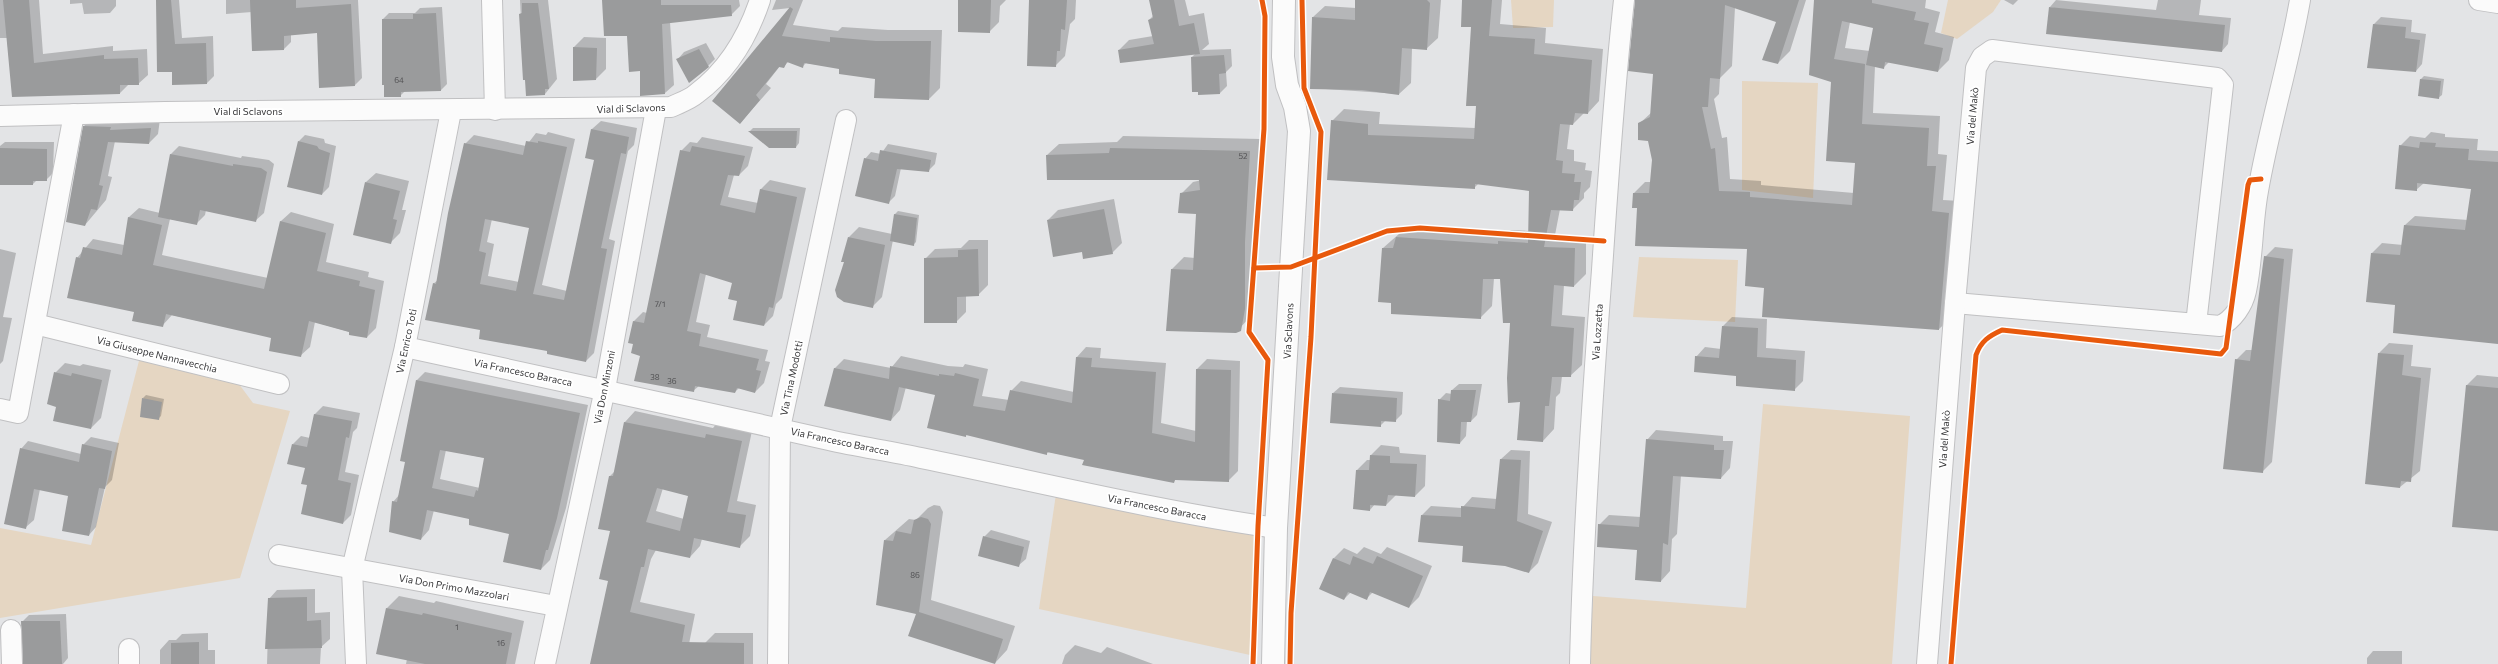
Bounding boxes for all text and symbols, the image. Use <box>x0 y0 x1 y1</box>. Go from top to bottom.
house number: 64 <box>394 75 404 85</box>
street label: Via del Makò <box>1963 87 1981 145</box>
street label: Vial di Sclavons <box>596 101 666 115</box>
street label: Vial di Sclavons <box>213 105 283 117</box>
house number: 52 <box>1238 151 1248 161</box>
house number: 7/1 <box>655 299 665 309</box>
street label: Via Sclavons <box>1281 302 1295 359</box>
street label: Via Lozzetta <box>1589 303 1605 361</box>
street label: Via Enrico Toti <box>393 308 419 374</box>
street label: Via Giuseppe Nannavecchia <box>95 333 219 375</box>
street label: Via Tina Modotti <box>777 339 805 417</box>
street label: Via Don Minzoni <box>591 349 617 425</box>
street label: Via Francesco Baracca <box>473 356 573 388</box>
house number: 38 <box>650 372 660 382</box>
house number: 36 <box>667 376 677 386</box>
street label: Via del Makò <box>1936 410 1952 468</box>
street label: Via Francesco Baracca <box>790 425 890 457</box>
street label: Via Francesco Baracca <box>1106 492 1208 522</box>
house number: 86 <box>910 570 920 580</box>
street label: Via Don Primo Mazzolari <box>398 571 510 603</box>
house number: 1 <box>455 622 459 632</box>
house number: 16 <box>497 638 505 648</box>

